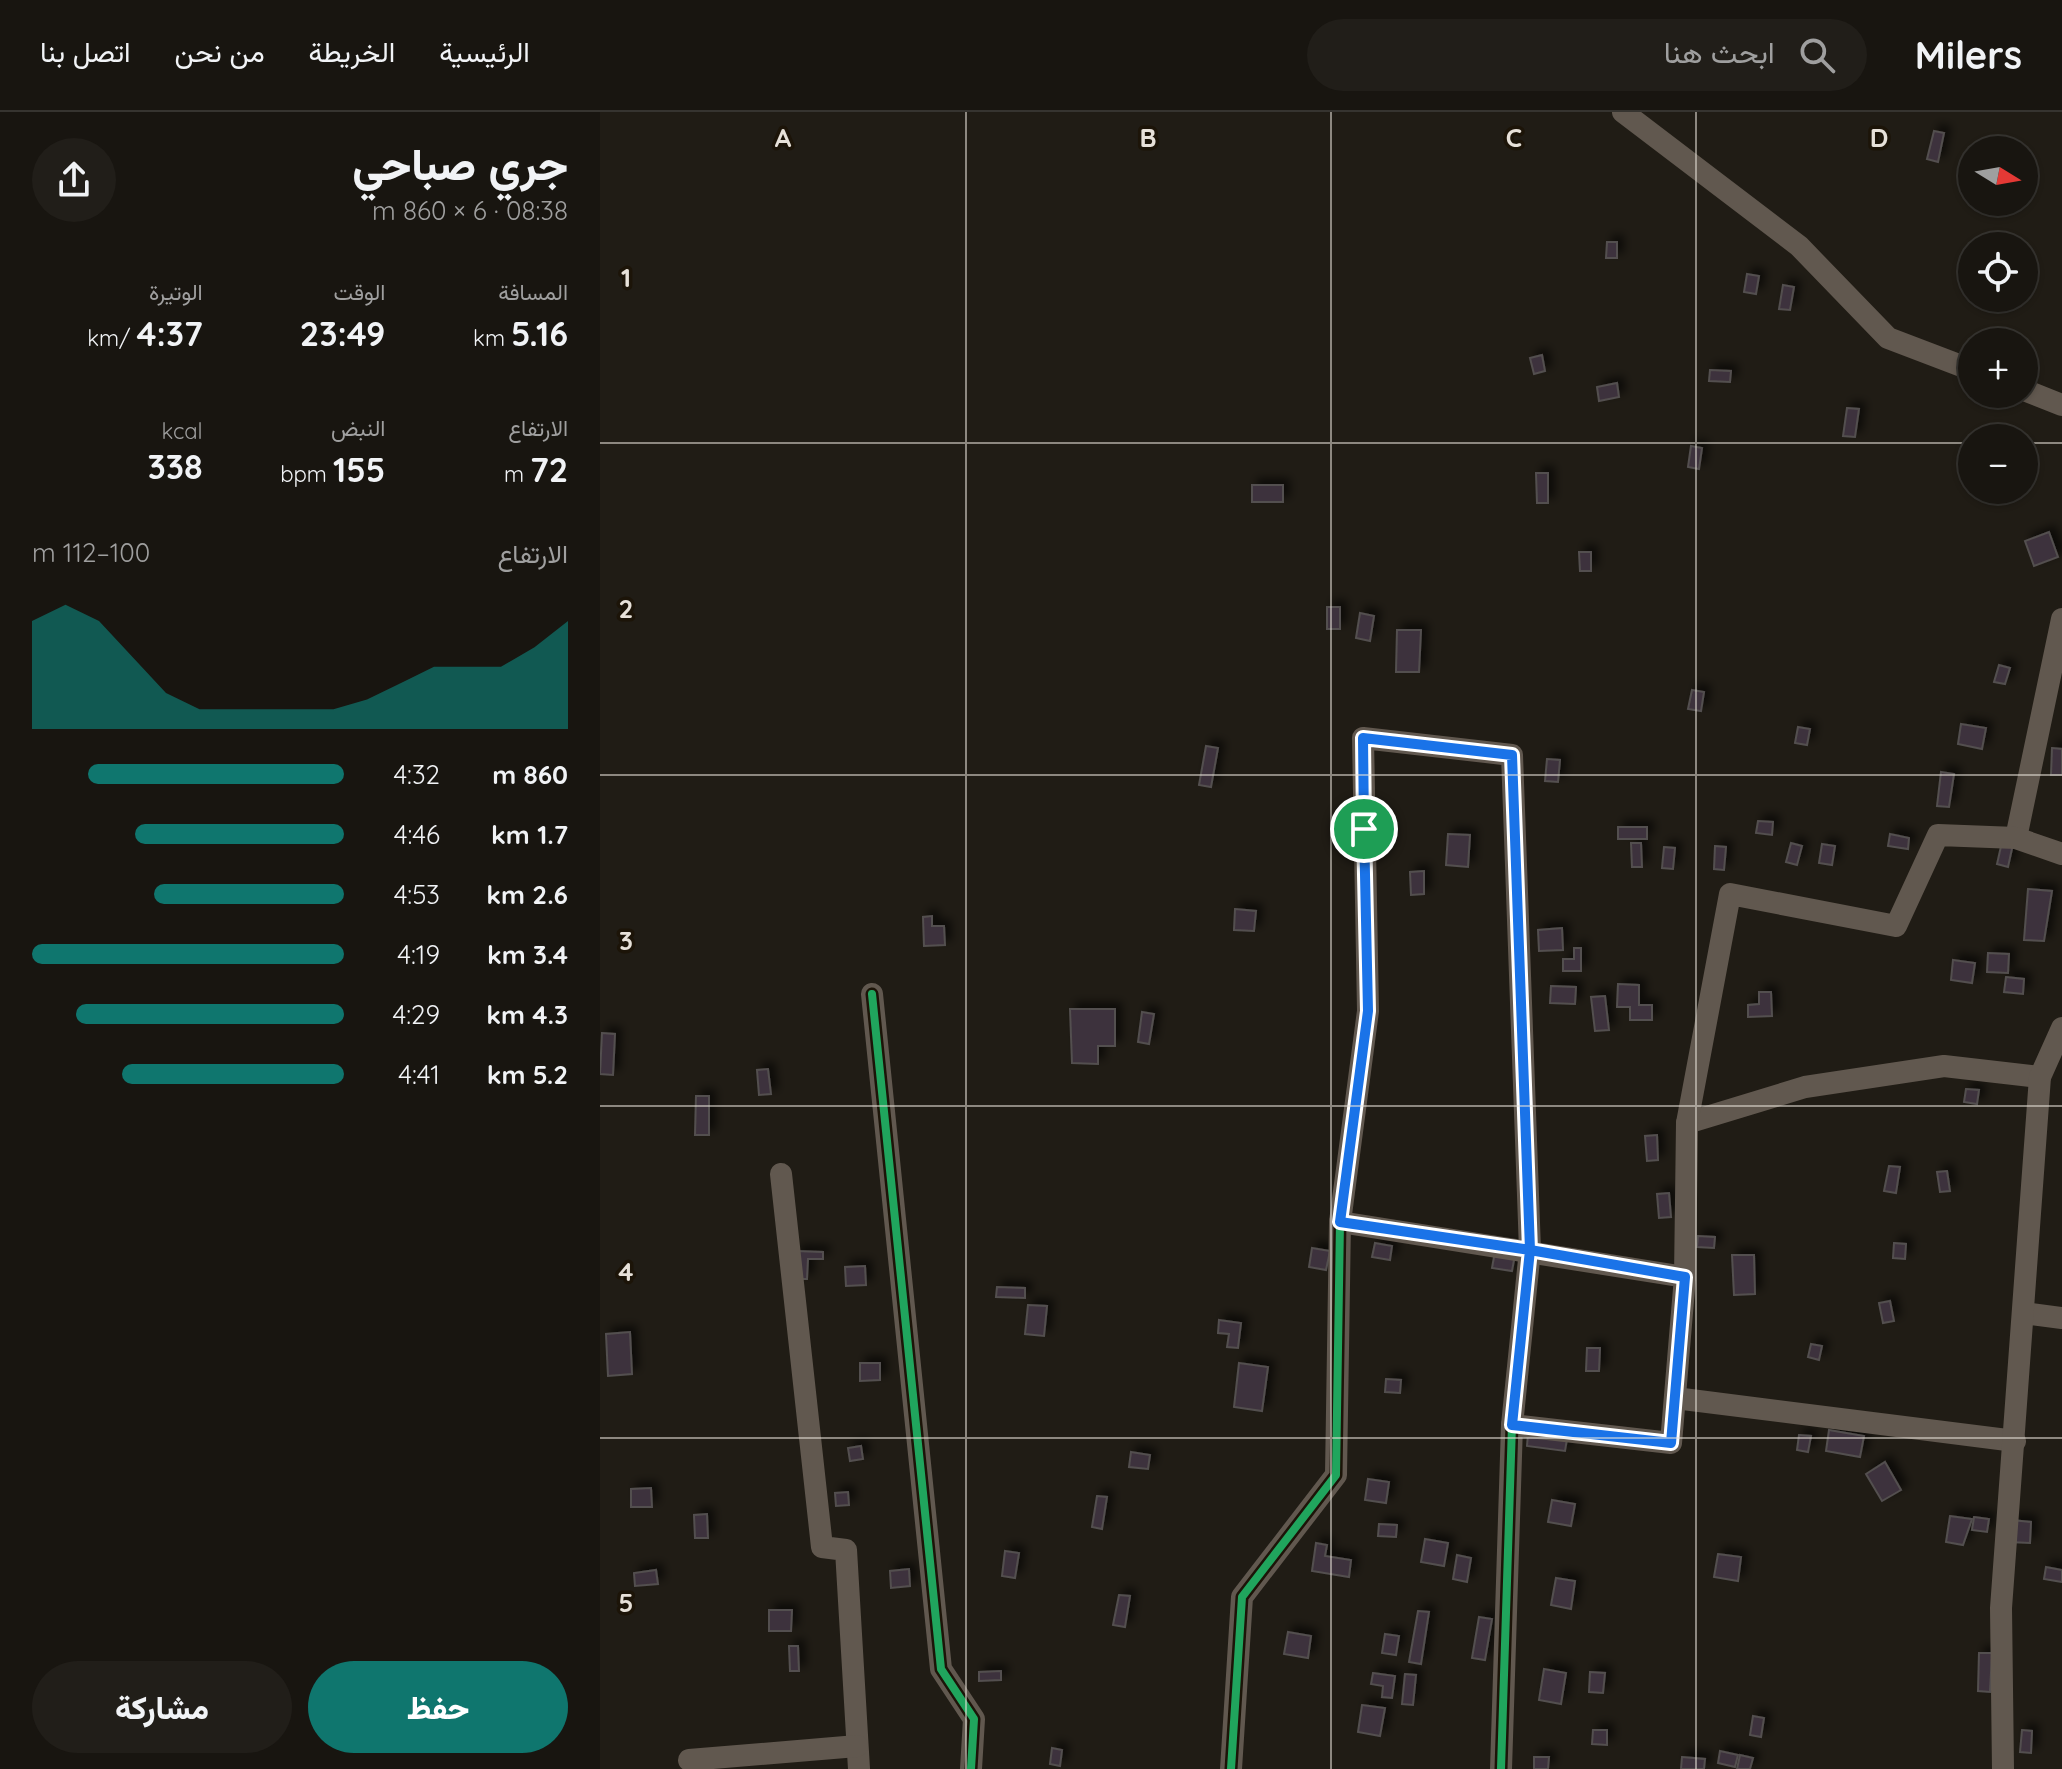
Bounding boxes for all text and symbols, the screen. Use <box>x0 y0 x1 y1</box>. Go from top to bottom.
search box <box>1307 19 1867 91</box>
text: Milers <box>1915 31 2022 79</box>
text: ابحث هنا <box>1664 33 1775 71</box>
icon: search <box>1795 33 1839 77</box>
text: اتصل بنا <box>40 34 131 69</box>
text: من نحن <box>175 34 265 69</box>
text: الخريطة <box>309 34 395 69</box>
text: الرئيسية <box>439 34 530 69</box>
text: A <box>775 121 792 154</box>
text: B <box>1139 121 1157 154</box>
text: C <box>1506 121 1522 154</box>
text: D <box>1870 121 1888 154</box>
text: جري صباحي <box>352 136 568 191</box>
north arrow <box>1958 136 2038 216</box>
map controls <box>1958 136 2038 504</box>
button: share <box>32 138 116 222</box>
text: 08:38 · 6 × 860 m <box>372 194 568 227</box>
button: locate <box>1958 232 2038 312</box>
text: 1 <box>621 261 631 294</box>
text: الوتيرة <box>149 278 203 306</box>
text: الوقت <box>334 278 385 306</box>
text: المسافة <box>498 278 568 306</box>
text: 4:37 <box>136 312 203 355</box>
text: 23:49 <box>300 312 385 355</box>
text: 5.16 <box>511 312 568 355</box>
text: /km <box>87 324 136 352</box>
text: km <box>473 324 511 352</box>
button: + <box>1958 328 2038 408</box>
text: النبض <box>331 414 385 442</box>
text: الارتفاع <box>508 414 568 442</box>
text: kcal <box>162 417 203 445</box>
button: − <box>1958 424 2038 504</box>
text: 338 <box>148 445 203 488</box>
text: 155 <box>333 448 385 491</box>
text: 72 <box>530 448 568 491</box>
text: bpm <box>280 460 333 488</box>
text: m <box>504 460 530 488</box>
text: 100–112 m <box>32 536 150 569</box>
text: الارتفاع <box>497 537 568 570</box>
text: 2 <box>619 592 633 625</box>
text: 4:32 <box>393 758 440 791</box>
text: 860 m <box>492 758 568 791</box>
pin <box>1330 795 1398 863</box>
icon: arrive <box>1342 807 1386 851</box>
text: 4:46 <box>394 818 440 851</box>
text: 1.7 km <box>491 818 568 851</box>
text: 4:53 <box>394 878 440 911</box>
text: 2.6 km <box>486 878 568 911</box>
text: 3 <box>619 924 633 957</box>
text: 4:19 <box>397 938 440 971</box>
text: 3.4 km <box>487 938 568 971</box>
text: 4:29 <box>393 998 440 1031</box>
text: 4.3 km <box>486 998 568 1031</box>
text: 4:41 <box>398 1058 440 1091</box>
text: 5.2 km <box>487 1058 568 1091</box>
text: 4 <box>618 1255 634 1288</box>
text: 5 <box>619 1586 633 1619</box>
button: مشاركة <box>32 1661 292 1753</box>
button: حفظ <box>308 1661 568 1753</box>

